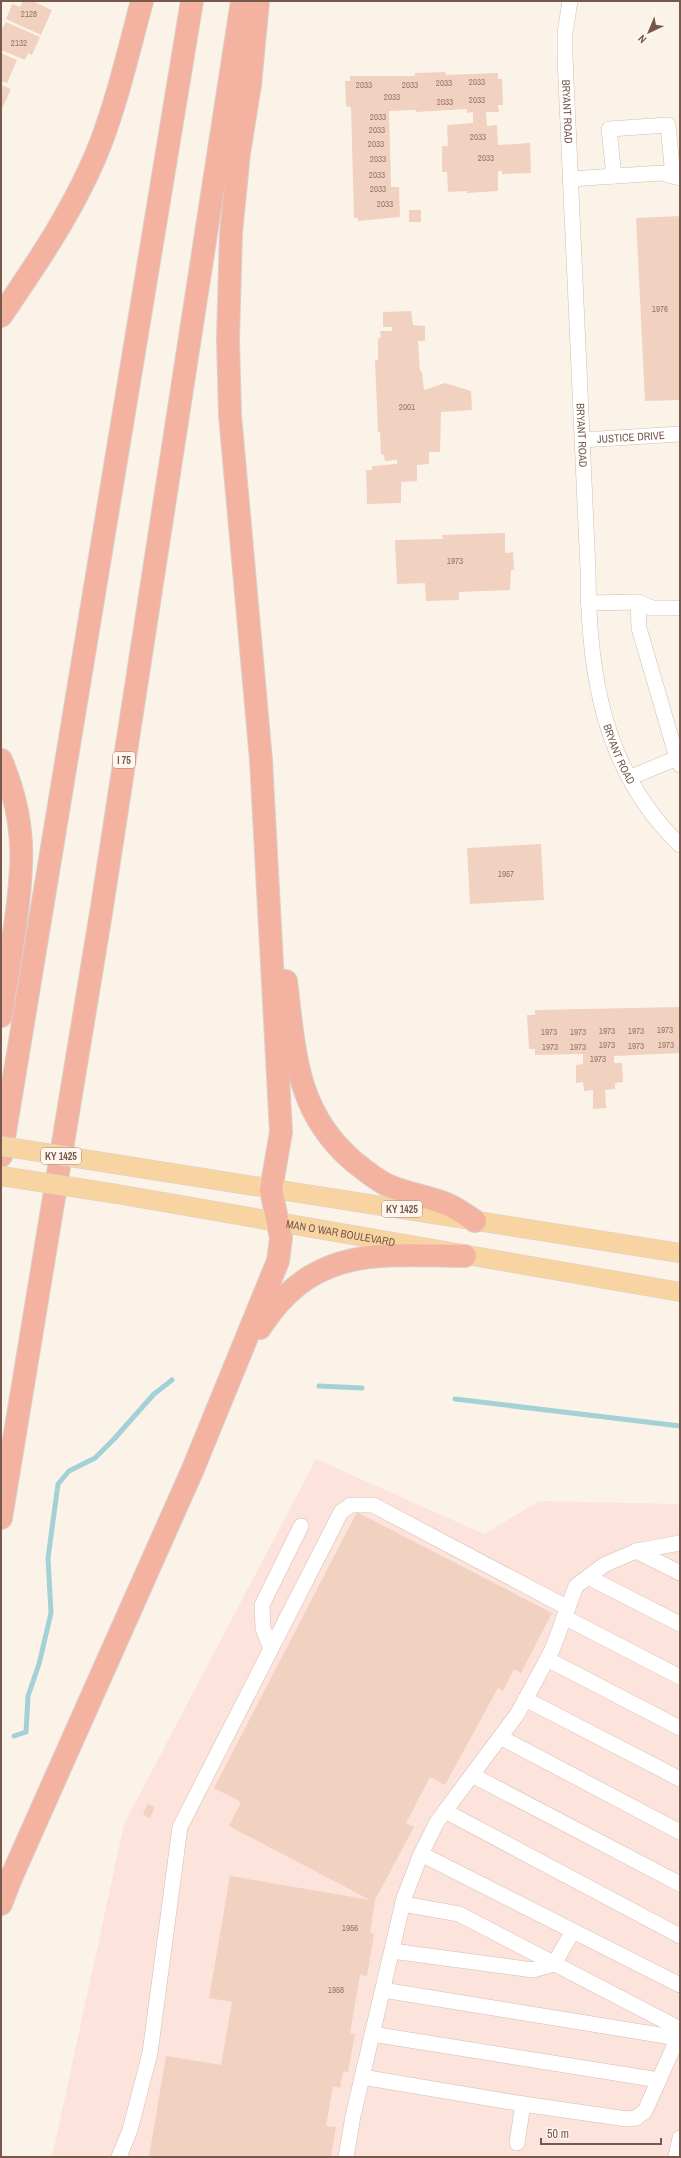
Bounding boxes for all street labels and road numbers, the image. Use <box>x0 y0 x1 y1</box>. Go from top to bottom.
street label: BRYANT ROAD <box>559 79 576 144</box>
street label: BRYANT ROAD <box>574 403 590 468</box>
street label: JUSTICE DRIVE <box>597 428 665 446</box>
street label: BRYANT ROAD <box>600 722 638 787</box>
road number: I 75 <box>113 752 135 768</box>
road number: KY 1425 <box>41 1148 81 1164</box>
road number: KY 1425 <box>382 1201 422 1217</box>
street label: MAN O WAR BOULEVARD <box>285 1217 396 1249</box>

